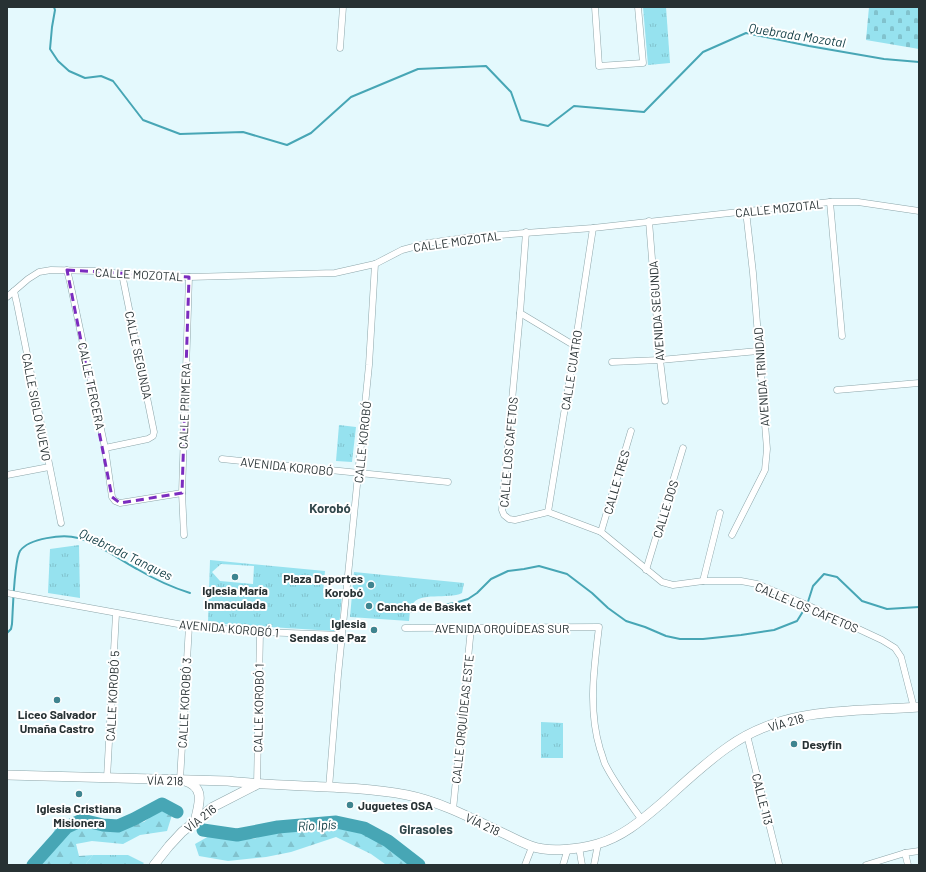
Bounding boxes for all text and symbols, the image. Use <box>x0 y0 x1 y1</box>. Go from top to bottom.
water label: Quebrada Mozotal <box>747 19 847 51</box>
street label: CALLE MOZOTAL <box>734 196 824 220</box>
street label: CALLE MOZOTAL <box>412 228 502 254</box>
street label: AVENIDA SEGUNDA <box>646 260 666 362</box>
street label: CALLE MOZOTAL <box>95 265 184 283</box>
street label: CALLE SEGUNDA <box>123 310 155 400</box>
street label: AVENIDA TRINIDAD <box>751 327 771 427</box>
street label: CALLE CUATRO <box>558 329 584 411</box>
street label: CALLE TERCERA <box>76 341 108 431</box>
street label: CALLE SIGLO NUEVO <box>20 352 54 462</box>
street label: CALLE PRIMERA <box>175 363 193 449</box>
street label: CALLE LOS CAFETOS <box>496 396 520 508</box>
street label: CALLE KOROBÓ <box>351 400 373 484</box>
street label: CALLE TRES <box>600 448 632 516</box>
street label: AVENIDA KOROBÓ <box>240 454 334 478</box>
street label: CALLE DOS <box>650 478 680 540</box>
district label: Korobó <box>309 500 351 516</box>
water label: Quebrada Tanques <box>77 525 175 583</box>
place label: Plaza Deportes Korobó <box>283 571 363 599</box>
marker: Iglesia María Inmaculada <box>230 572 240 582</box>
street label: CALLE LOS CAFETOS <box>753 579 861 635</box>
marker: Plaza Deportes Korobó <box>366 580 376 590</box>
place label: Iglesia María Inmaculada <box>202 583 268 611</box>
place label: Cancha de Basket <box>377 599 472 613</box>
marker: Cancha de Basket <box>364 601 374 611</box>
place label: Iglesia Sendas de Paz <box>290 616 366 644</box>
street label: AVENIDA KOROBÓ 1 <box>179 617 279 639</box>
street label: AVENIDA ORQUÍDEAS SUR <box>435 621 569 635</box>
marker: Iglesia Sendas de Paz <box>369 625 379 635</box>
street label: CALLE KOROBÓ 5 <box>103 650 121 742</box>
street label: CALLE ORQUÍDEAS ESTE <box>448 654 476 784</box>
street label: CALLE KOROBÓ 3 <box>175 657 193 749</box>
street label: CALLE KOROBÓ 1 <box>250 663 266 753</box>
marker: Liceo Salvador Umaña Castro <box>52 695 62 705</box>
place label: Liceo Salvador Umaña Castro <box>18 707 97 735</box>
street label: VÍA 218 <box>766 710 806 734</box>
place label: Desyfin <box>802 737 842 751</box>
marker: Desyfin <box>789 739 799 749</box>
street label: CALLE 113 <box>750 772 776 826</box>
street label: VÍA 218 <box>147 773 183 787</box>
marker: Iglesia Cristiana Misionera <box>74 789 84 799</box>
place label: Juguetes OSA <box>358 798 433 812</box>
marker: Juguetes OSA <box>345 800 355 810</box>
place label: Iglesia Cristiana Misionera <box>37 801 121 829</box>
street label: VÍA 216 <box>181 801 219 835</box>
street label: VÍA 218 <box>463 810 503 838</box>
water label: Río Ipís <box>297 816 337 834</box>
district label: Girasoles <box>399 821 453 837</box>

